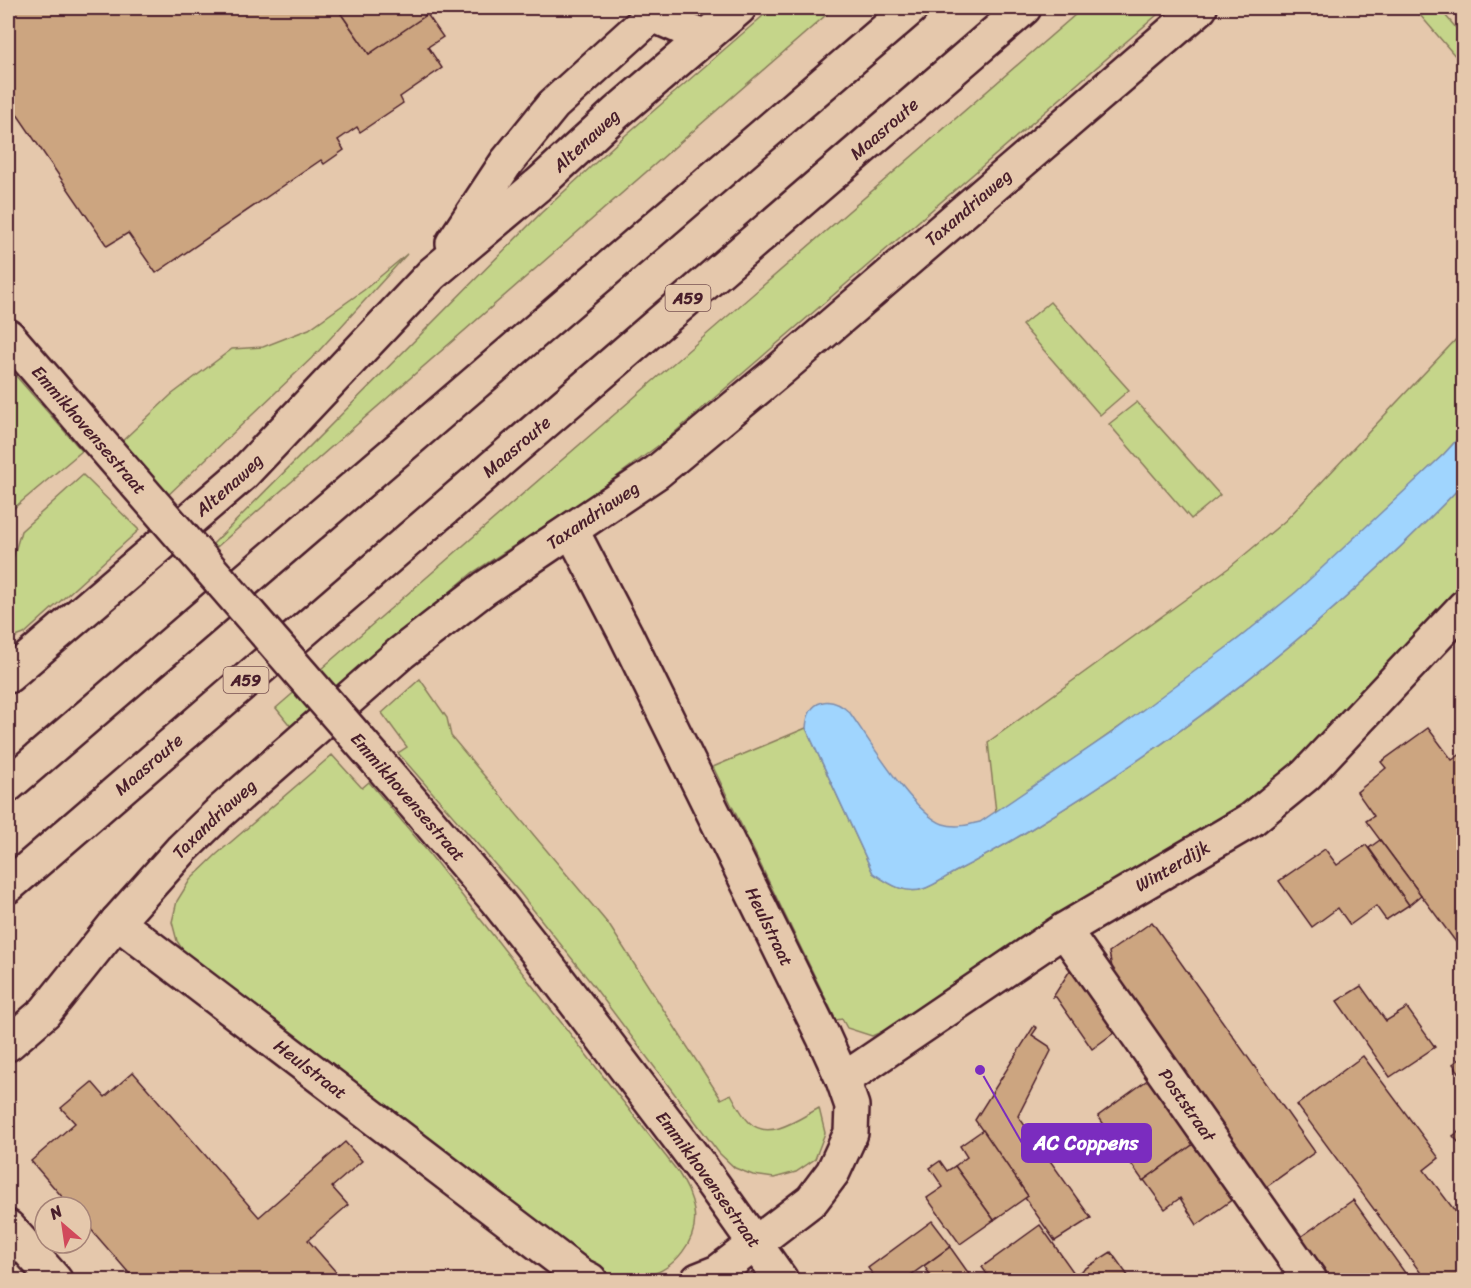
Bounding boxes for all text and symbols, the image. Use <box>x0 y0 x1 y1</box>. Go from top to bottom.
street label: Maasroute <box>842 89 926 168</box>
street label: Altenaweg <box>544 101 628 181</box>
street label: Taxandriaweg <box>917 160 1019 255</box>
road number: A59 <box>666 285 710 311</box>
street label: Emmikhovensestraat <box>23 358 155 502</box>
street label: Maasroute <box>474 407 559 486</box>
street label: Altenaweg <box>187 446 271 526</box>
street label: Taxandriaweg <box>539 472 646 559</box>
road number: A59 <box>224 667 268 693</box>
street label: Maasroute <box>107 725 191 804</box>
street label: Emmikhovensestraat <box>342 725 474 869</box>
street label: Taxandriaweg <box>164 771 264 867</box>
street label: Winterdijk <box>1129 831 1216 901</box>
street label: Heulstraat <box>736 881 803 972</box>
street label: Heulstraat <box>266 1031 354 1108</box>
street label: Poststraat <box>1150 1061 1225 1149</box>
street label: Emmikhovensestraat <box>647 1104 770 1255</box>
callout: AC Coppens <box>1022 1124 1151 1162</box>
text: AC Coppens <box>1033 1126 1139 1161</box>
north arrow <box>33 1195 93 1255</box>
text: N <box>43 1197 69 1228</box>

